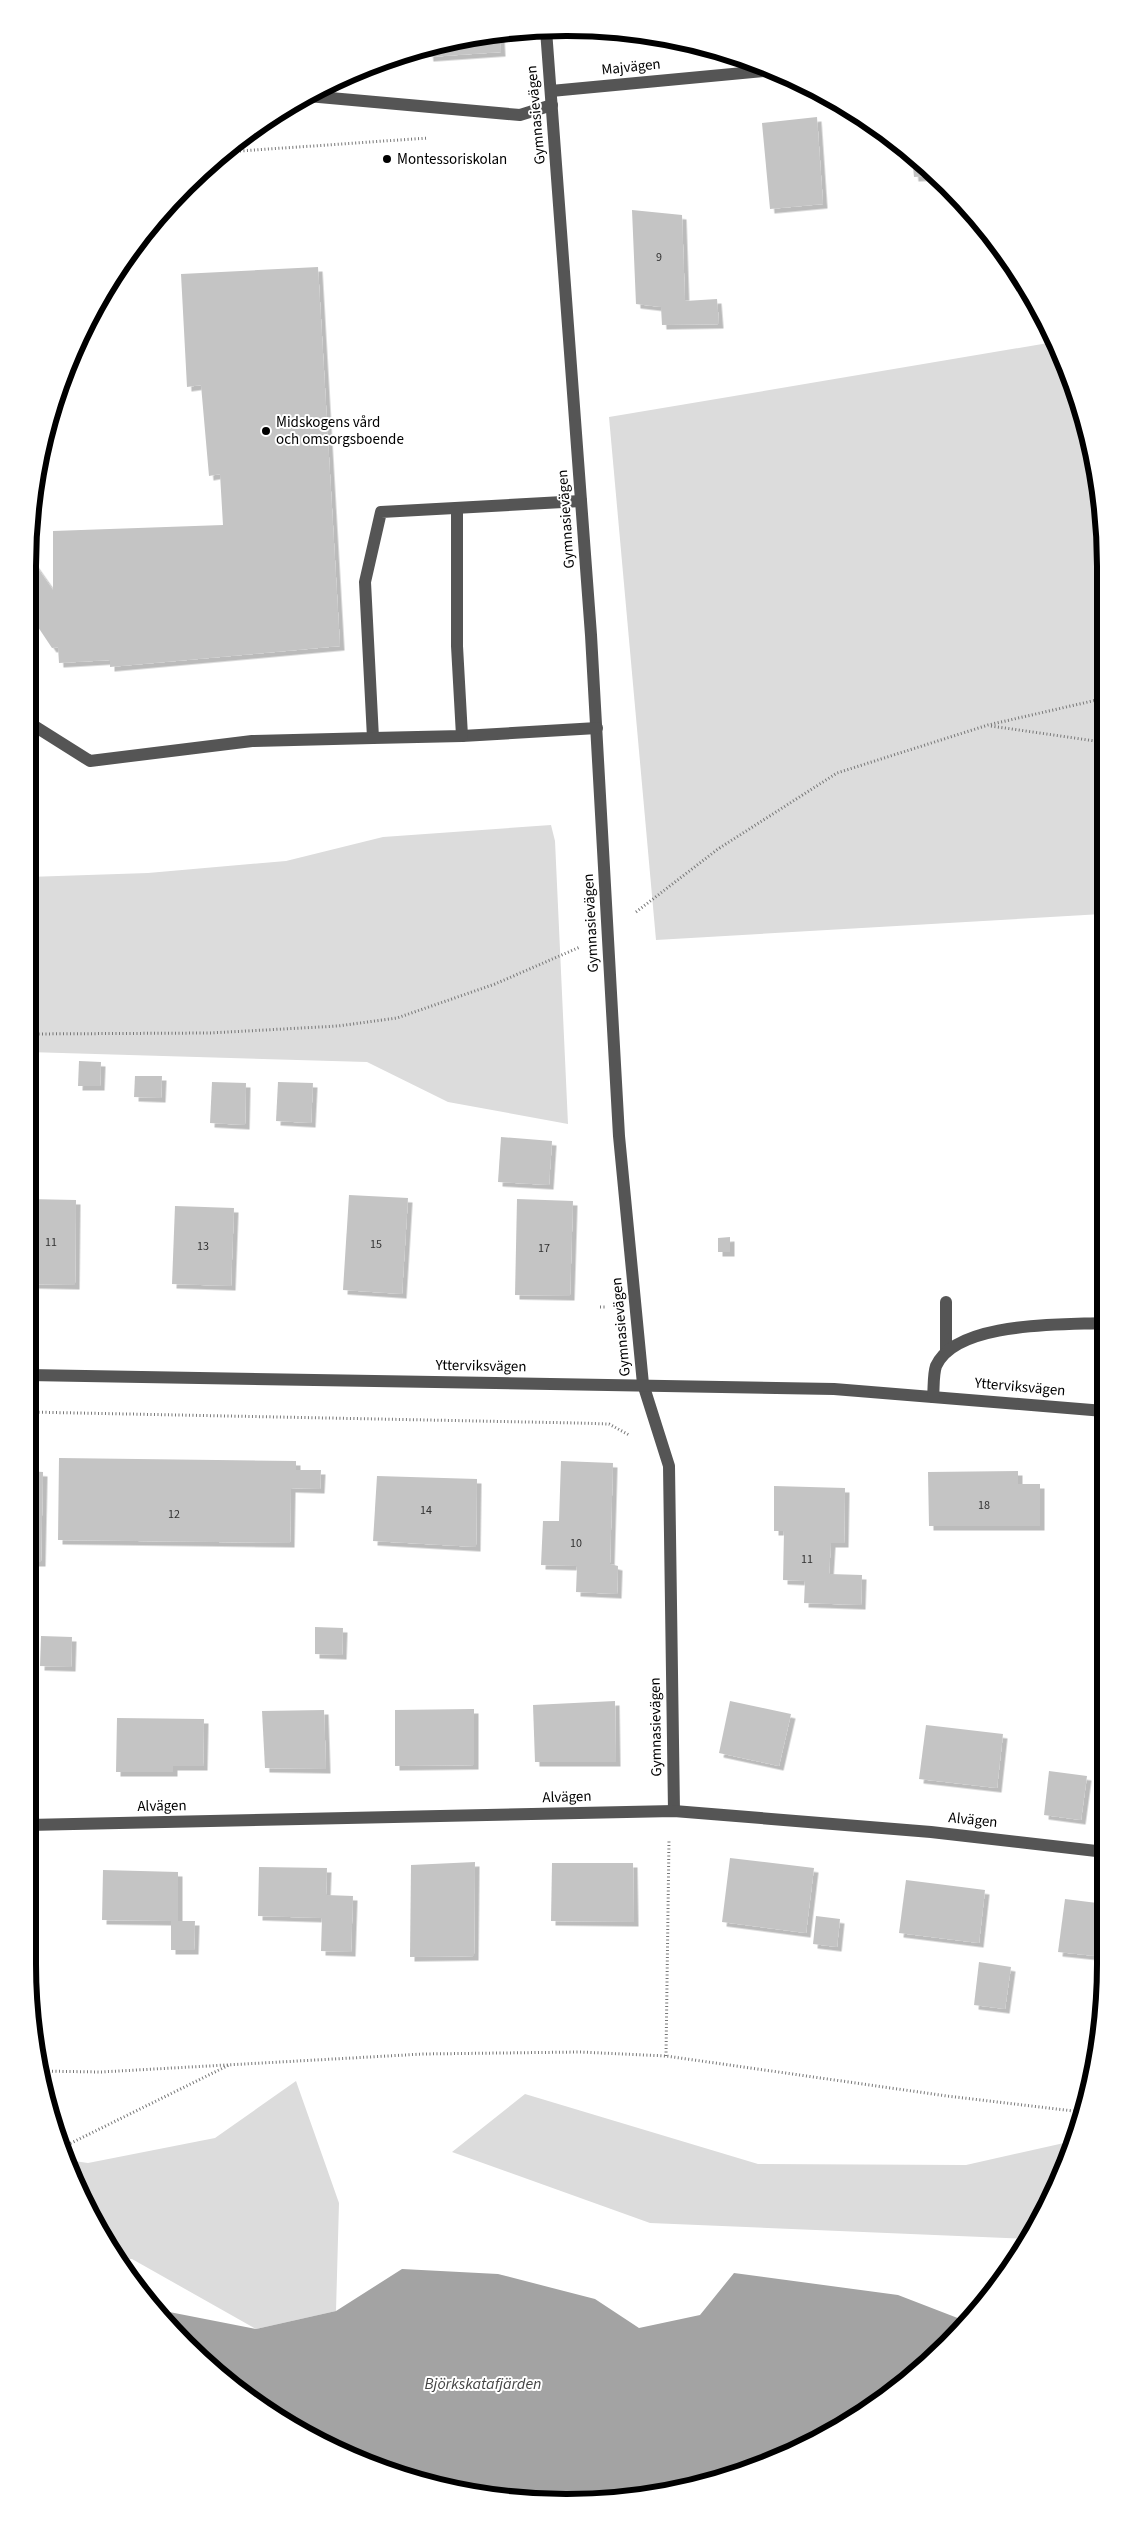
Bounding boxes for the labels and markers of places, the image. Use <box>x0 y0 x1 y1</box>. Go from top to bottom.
place label: Montessoriskolan <box>397 149 507 170</box>
marker: Montessoriskolan <box>381 153 393 165</box>
place label: Midskogens vård och omsorgsboende <box>276 412 404 450</box>
marker: Midskogens vård och omsorgsboende <box>260 425 272 437</box>

